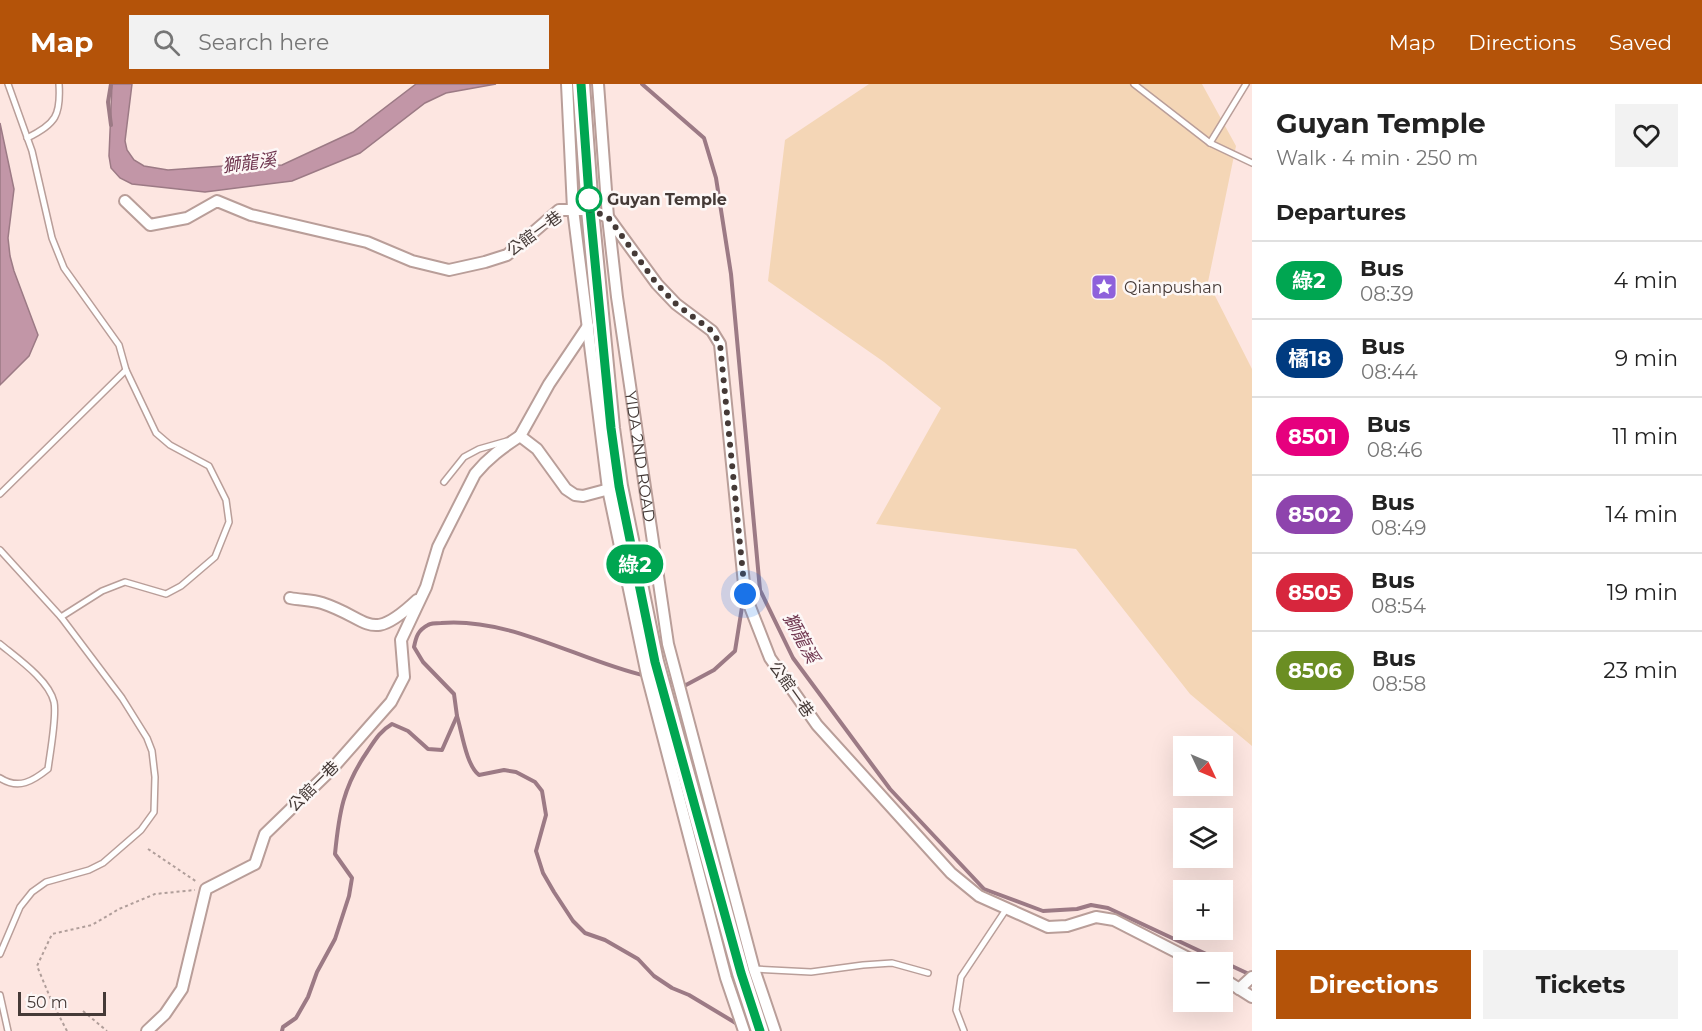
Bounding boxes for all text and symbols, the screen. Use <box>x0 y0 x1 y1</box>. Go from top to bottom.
search box <box>129 15 549 69</box>
text: Map <box>30 25 93 59</box>
icon: search <box>150 26 183 59</box>
text: Search here <box>198 29 329 56</box>
text: Map <box>1389 30 1435 55</box>
text: Directions <box>1468 30 1576 55</box>
text: Saved <box>1609 30 1672 55</box>
button: heart <box>1615 104 1678 167</box>
text: Guyan Temple <box>1276 106 1486 140</box>
text: Walk · 4 min · 250 m <box>1276 146 1478 170</box>
water label: 獅龍溪 <box>221 148 280 177</box>
marker: Guyan Temple <box>576 186 602 212</box>
place label: Guyan Temple <box>607 190 727 209</box>
text: Departures <box>1276 199 1406 226</box>
street label: 公館一巷 <box>503 207 566 260</box>
text: Bus <box>1360 255 1404 282</box>
text: 4 min <box>1614 267 1678 294</box>
text: 綠2 <box>1292 268 1326 293</box>
place icon: Qianpushan <box>1089 272 1119 302</box>
place label: Qianpushan <box>1124 278 1222 297</box>
text: 08:39 <box>1360 282 1414 306</box>
text: Bus <box>1361 333 1405 360</box>
text: 9 min <box>1615 345 1678 372</box>
text: 橘18 <box>1288 346 1331 371</box>
text: 08:44 <box>1361 360 1418 384</box>
street label: YIDA 2ND ROAD <box>621 390 659 523</box>
text: Bus <box>1367 411 1410 438</box>
text: 11 min <box>1612 423 1678 450</box>
text: 8501 <box>1288 424 1337 449</box>
text: 08:46 <box>1367 438 1422 462</box>
text: Bus <box>1371 489 1415 516</box>
text: 14 min <box>1606 501 1678 528</box>
text: 8502 <box>1288 502 1341 527</box>
text: 08:49 <box>1371 516 1426 540</box>
line badge: 綠2 <box>608 544 662 584</box>
text: 綠2 <box>618 552 652 577</box>
text: Bus <box>1371 567 1415 594</box>
your location <box>730 579 760 609</box>
text: 19 min <box>1607 579 1678 606</box>
text: 8505 <box>1288 580 1341 605</box>
text: 08:54 <box>1371 594 1426 618</box>
water label: 獅龍溪 <box>778 609 825 670</box>
text: Bus <box>1372 645 1416 672</box>
text: 23 min <box>1603 657 1678 684</box>
street label: 公館一巷 <box>765 658 818 721</box>
text: 8506 <box>1288 658 1342 683</box>
text: 08:58 <box>1372 672 1426 696</box>
north arrow <box>1173 736 1233 796</box>
map controls <box>1173 736 1233 1012</box>
street label: 公館一巷 <box>284 757 343 816</box>
button: layers <box>1173 808 1233 868</box>
button: + <box>1173 880 1233 940</box>
button: Directions <box>1276 950 1471 1019</box>
button: Tickets <box>1483 950 1678 1019</box>
button: − <box>1173 952 1233 1012</box>
scale bar <box>18 989 106 1016</box>
text: 50 m <box>27 993 68 1012</box>

